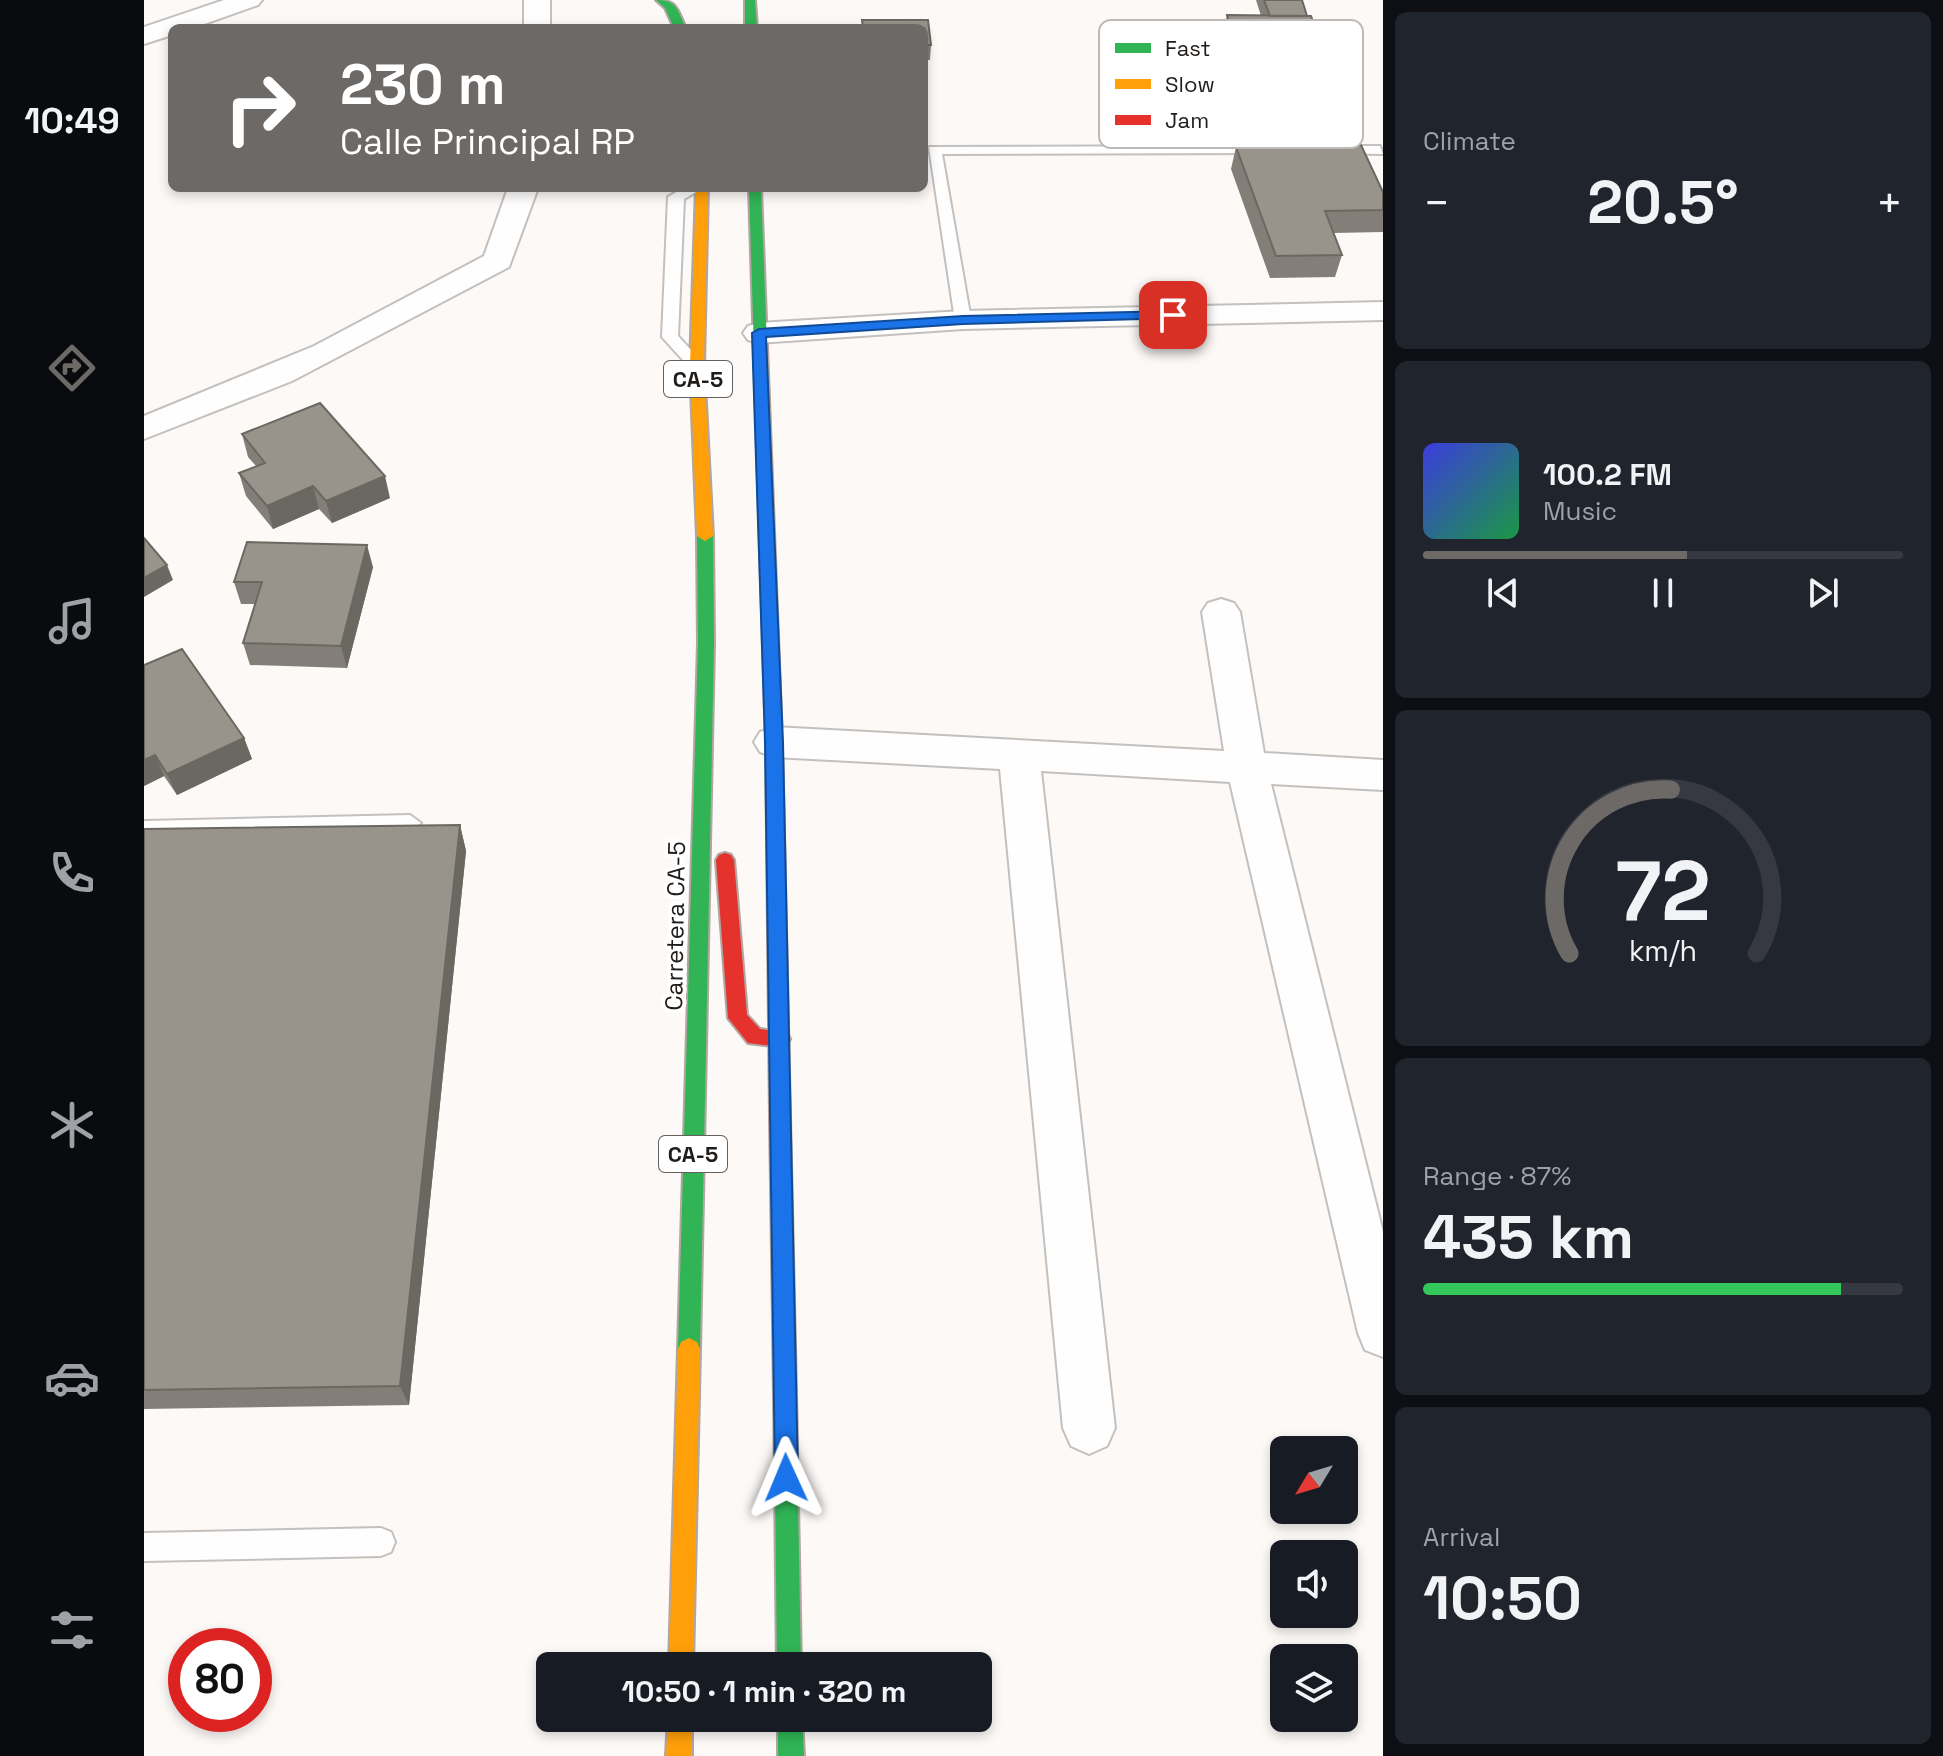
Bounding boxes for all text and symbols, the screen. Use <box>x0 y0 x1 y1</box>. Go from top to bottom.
legend <box>1099 20 1363 148</box>
text: Fast <box>1165 34 1211 62</box>
text: 230 m <box>340 49 506 120</box>
icon: right <box>208 56 312 160</box>
text: Slow <box>1165 70 1215 98</box>
text: 10:49 <box>24 98 120 144</box>
text: Jam <box>1165 106 1209 134</box>
text: Calle Principal RP <box>340 119 635 165</box>
text: Climate <box>1423 124 1516 158</box>
text: 20.5° <box>1587 164 1739 241</box>
text: − <box>1423 175 1450 231</box>
text: + <box>1876 175 1903 231</box>
pin <box>1139 281 1207 349</box>
icon: arrive <box>1151 293 1195 337</box>
icon: directions <box>44 340 100 396</box>
road number: CA-5 <box>664 361 732 397</box>
text: 100.2 FM <box>1543 455 1672 494</box>
text: Music <box>1543 494 1617 528</box>
icon: previous <box>1481 571 1525 615</box>
icon: pause <box>1641 571 1685 615</box>
icon: next <box>1801 571 1845 615</box>
icon: music <box>44 593 100 649</box>
text: 72 <box>1615 838 1711 944</box>
street label: Carretera CA-5 <box>658 841 692 1011</box>
icon: phone <box>44 845 100 901</box>
text: km/h <box>1629 933 1697 969</box>
icon: climate <box>44 1097 100 1153</box>
road number: CA-5 <box>659 1136 727 1172</box>
text: Range · 87% <box>1423 1159 1571 1193</box>
text: 435 km <box>1423 1199 1634 1276</box>
icon: car <box>44 1350 100 1406</box>
position arrow <box>744 1436 828 1520</box>
north arrow <box>1270 1436 1358 1524</box>
map controls <box>1270 1436 1358 1732</box>
text: Arrival <box>1423 1520 1500 1554</box>
button: sound <box>1270 1540 1358 1628</box>
text: 10:50 <box>1423 1560 1582 1637</box>
icon: filters <box>44 1602 100 1658</box>
speed limit sign: 80 <box>168 1628 272 1732</box>
button: layers <box>1270 1644 1358 1732</box>
text: 10:50 · 1 min · 320 m <box>622 1672 906 1711</box>

